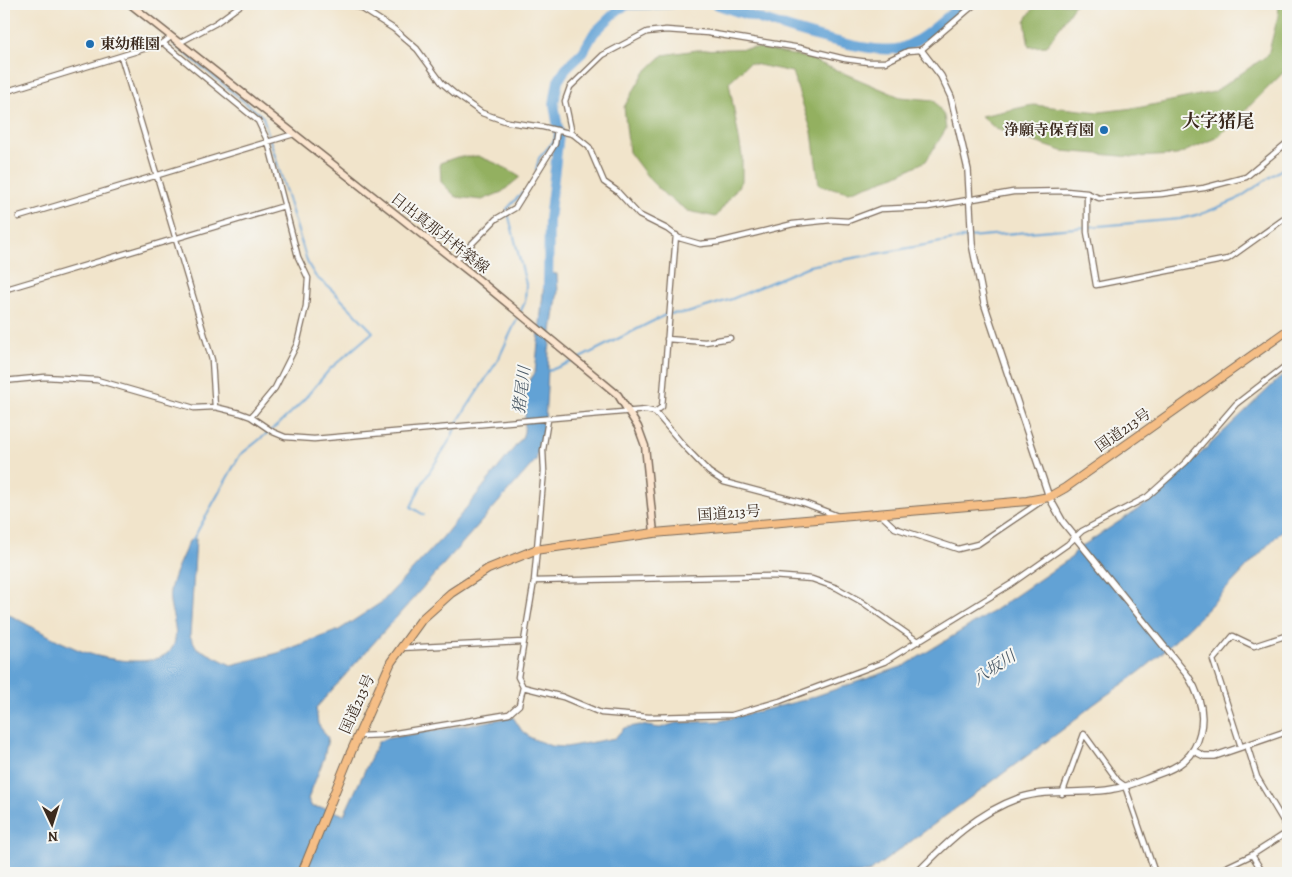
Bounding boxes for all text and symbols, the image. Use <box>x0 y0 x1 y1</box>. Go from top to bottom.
place label: 東幼稚園 <box>100 34 160 54</box>
marker: 東幼稚園 <box>84 38 96 50</box>
district label: 大字猪尾 <box>1182 109 1254 133</box>
place label: 浄願寺保育園 <box>1004 120 1094 140</box>
marker: 浄願寺保育園 <box>1098 124 1110 136</box>
street label: 日出真那井杵築線 <box>387 188 493 278</box>
water label: 猪尾川 <box>508 363 536 415</box>
street label: 国道213号 <box>1091 404 1155 456</box>
street label: 国道213号 <box>697 501 761 525</box>
water label: 八坂川 <box>968 644 1022 691</box>
street label: 国道213号 <box>335 671 379 737</box>
north arrow <box>28 800 78 850</box>
text: N <box>47 827 59 846</box>

